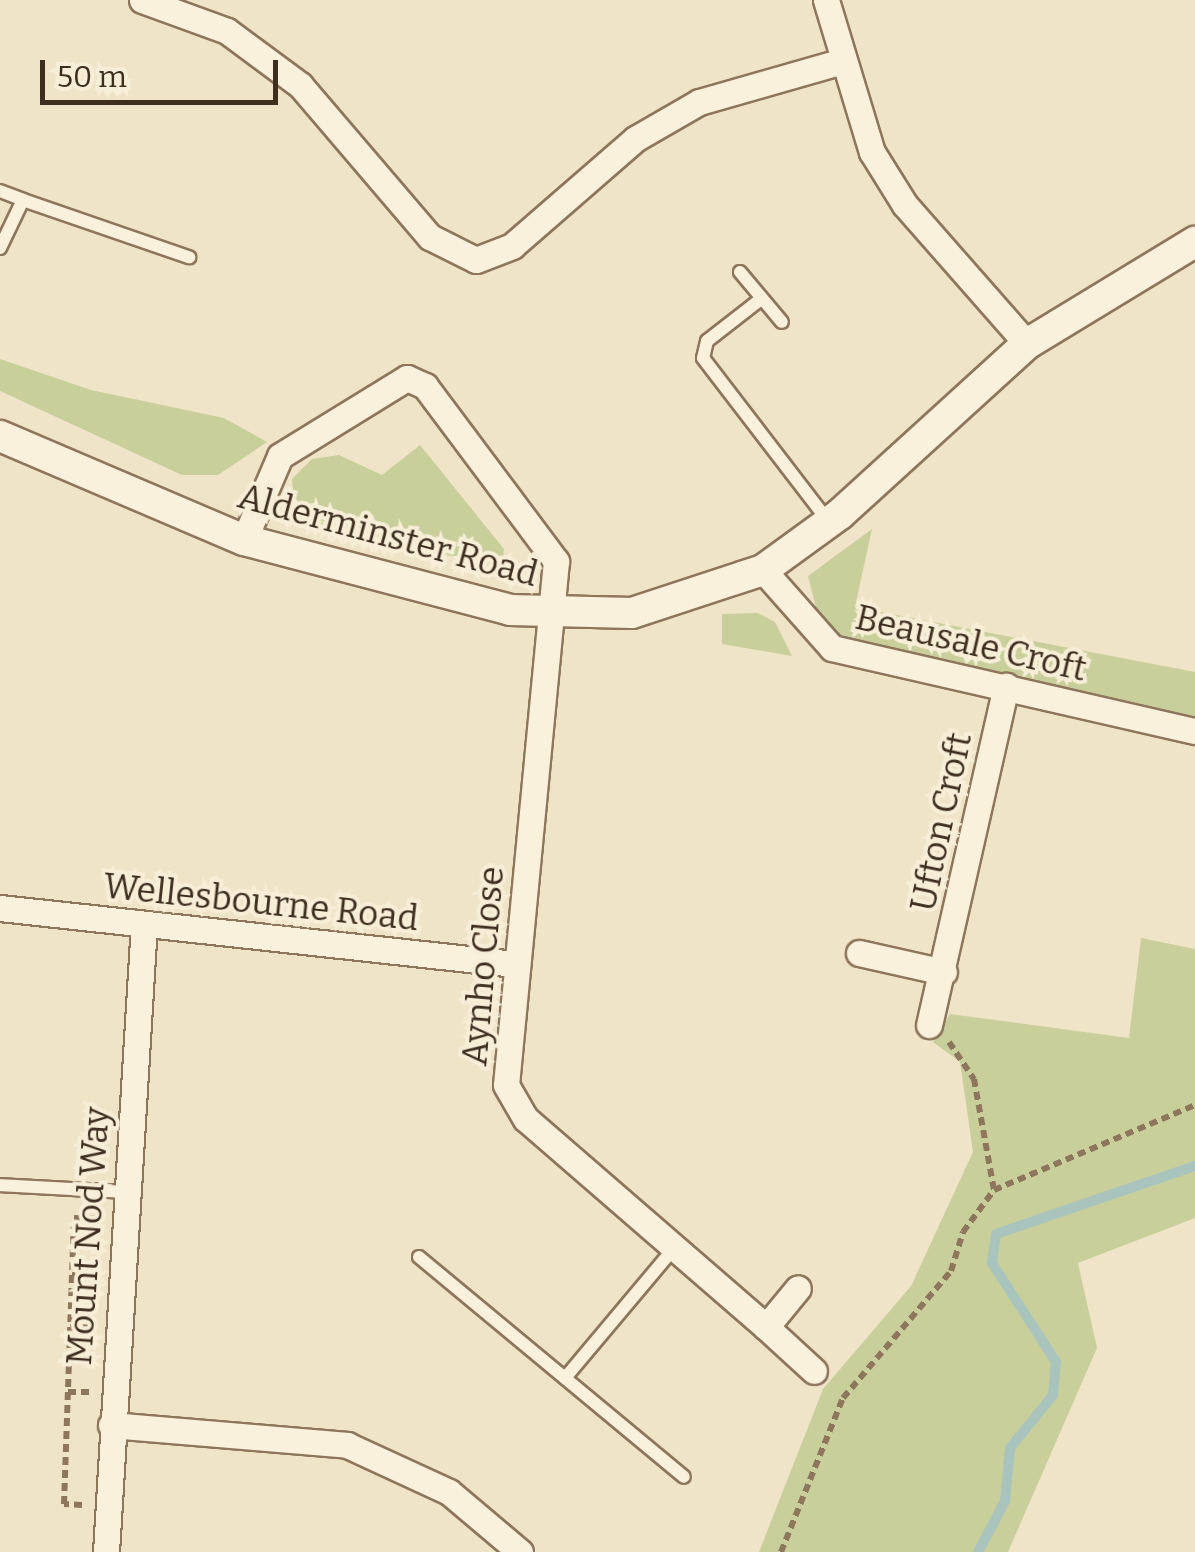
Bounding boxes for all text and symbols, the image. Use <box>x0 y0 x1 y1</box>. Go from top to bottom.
scale bar <box>45 40 282 102</box>
text: 50 m <box>57 59 127 95</box>
street label: Alderminster Road <box>234 475 542 595</box>
street label: Beausale Croft <box>851 596 1091 690</box>
street label: Ufton Croft <box>902 729 980 915</box>
street label: Wellesbourne Road <box>102 865 420 939</box>
street label: Aynho Close <box>453 865 513 1067</box>
street label: Mount Nod Way <box>58 1105 118 1367</box>

